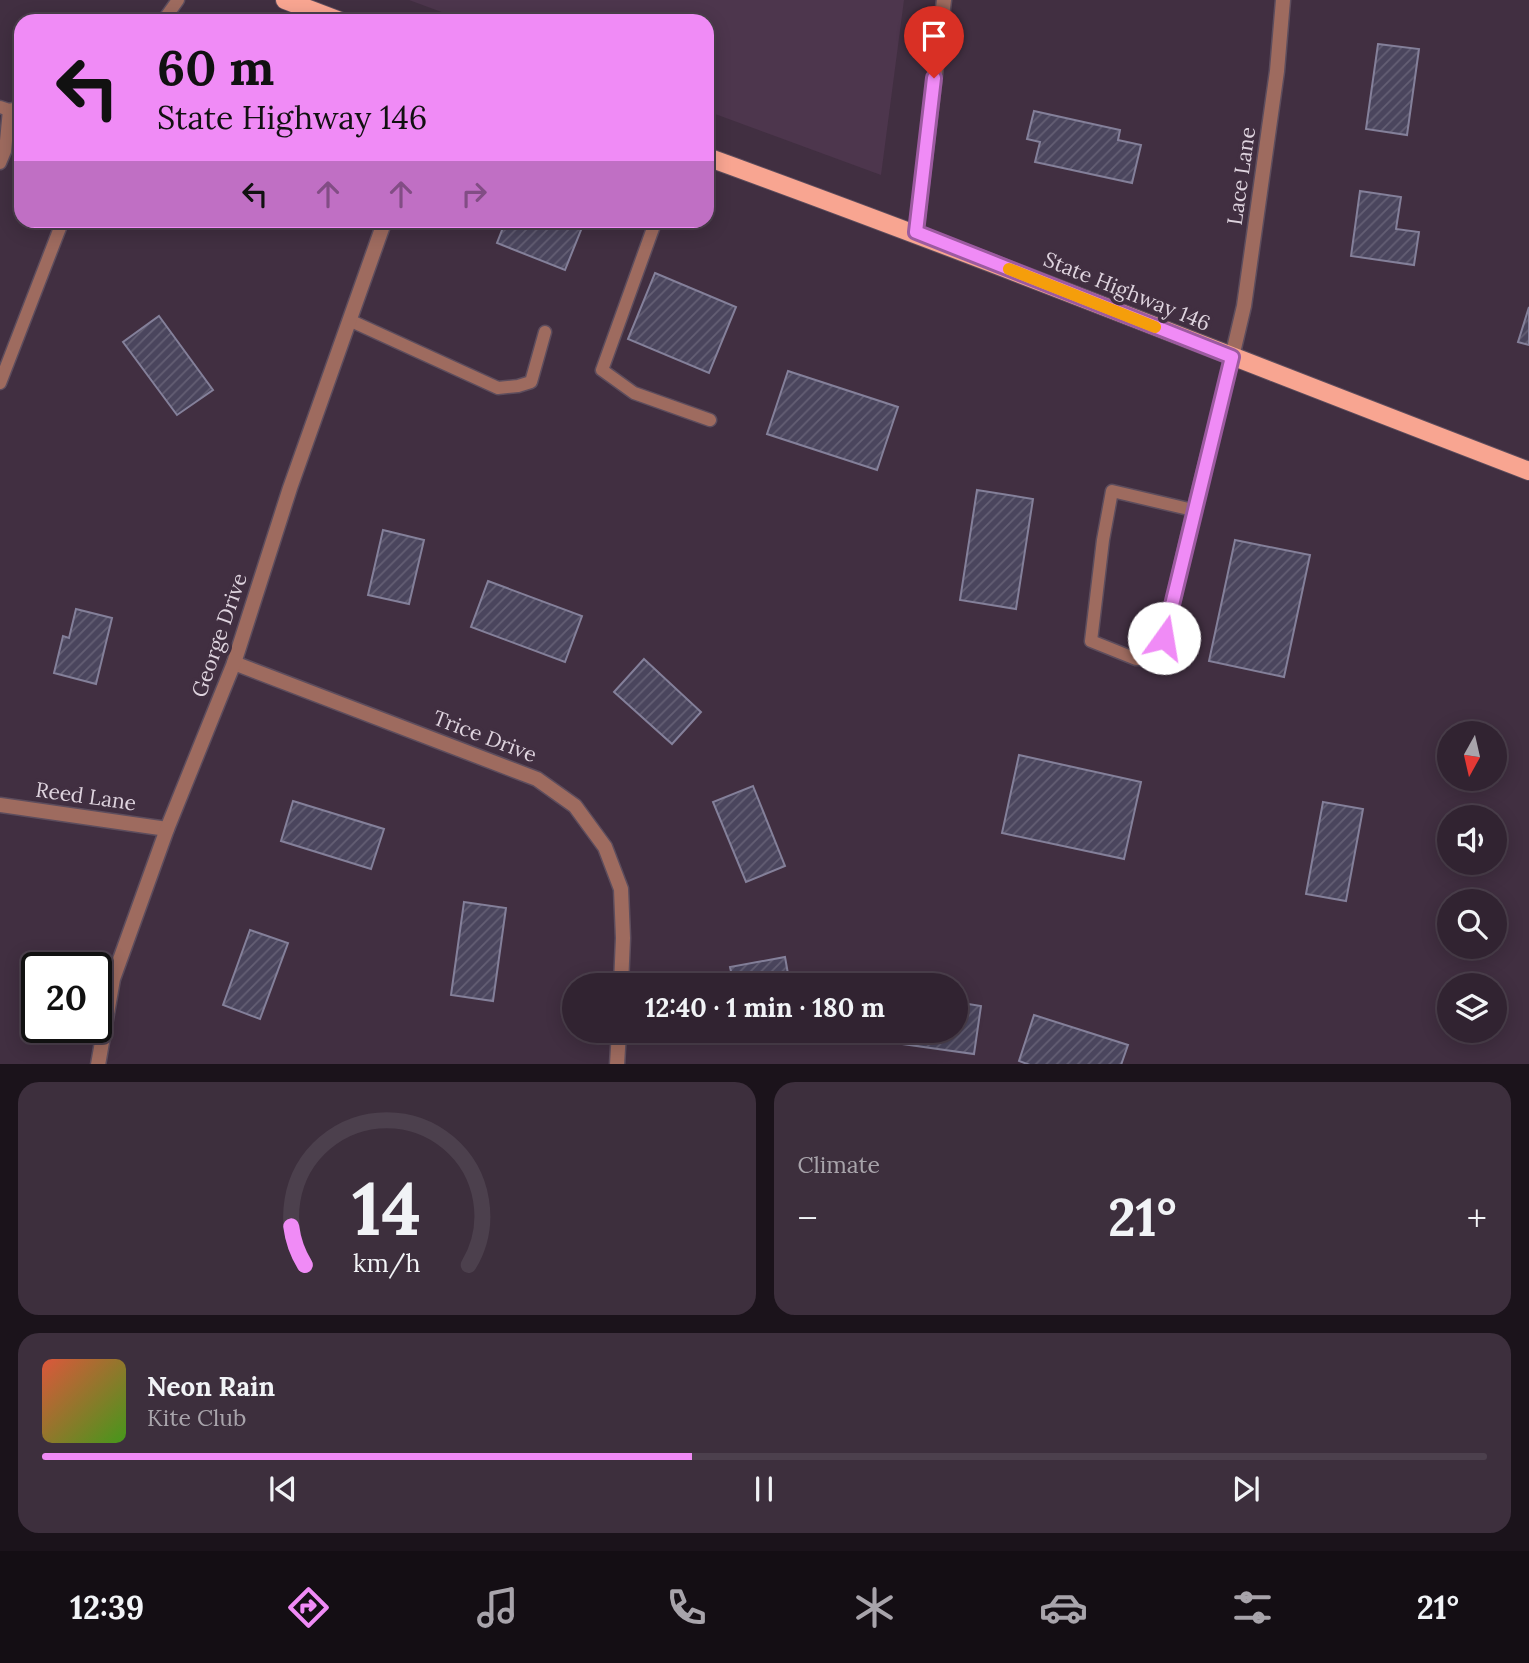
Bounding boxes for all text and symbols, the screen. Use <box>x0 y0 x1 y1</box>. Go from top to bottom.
pin <box>904 6 964 78</box>
icon: arrive <box>915 17 953 55</box>
text: 60 m <box>157 36 274 98</box>
icon: left <box>42 42 133 133</box>
text: State Highway 146 <box>157 97 427 138</box>
street label: Lace Lane <box>1221 125 1261 227</box>
icon: left <box>236 175 274 213</box>
icon: ahead <box>309 175 347 213</box>
icon: ahead <box>382 175 420 213</box>
icon: right <box>455 175 493 213</box>
street label: State Highway 146 <box>1040 245 1214 337</box>
street label: George Drive <box>185 569 253 701</box>
position arrow <box>1127 601 1201 675</box>
street label: Trice Drive <box>429 704 541 768</box>
north arrow <box>1437 721 1507 791</box>
map controls <box>1437 721 1507 1043</box>
street label: Reed Lane <box>34 776 138 816</box>
button: sound <box>1437 805 1507 875</box>
button: search <box>1437 889 1507 959</box>
speed limit sign: 20 <box>21 952 112 1043</box>
button: layers <box>1437 973 1507 1043</box>
text: 12:40 · 1 min · 180 m <box>645 991 885 1024</box>
text: Climate <box>798 1150 880 1179</box>
text: 14 <box>352 1162 421 1255</box>
text: 21° <box>1108 1184 1177 1250</box>
text: − <box>798 1194 818 1242</box>
text: + <box>1467 1194 1487 1242</box>
text: km/h <box>353 1246 421 1278</box>
text: Neon Rain <box>147 1370 275 1403</box>
text: Kite Club <box>147 1403 246 1432</box>
icon: previous <box>264 1470 302 1508</box>
icon: pause <box>745 1470 783 1508</box>
icon: next <box>1227 1470 1265 1508</box>
icon: directions <box>284 1583 333 1632</box>
icon: music <box>473 1583 522 1632</box>
icon: phone <box>662 1583 711 1632</box>
icon: climate <box>850 1583 899 1632</box>
icon: car <box>1039 1583 1088 1632</box>
icon: filters <box>1228 1583 1277 1632</box>
text: 12:39 <box>70 1587 144 1628</box>
text: 21° <box>1417 1587 1459 1628</box>

